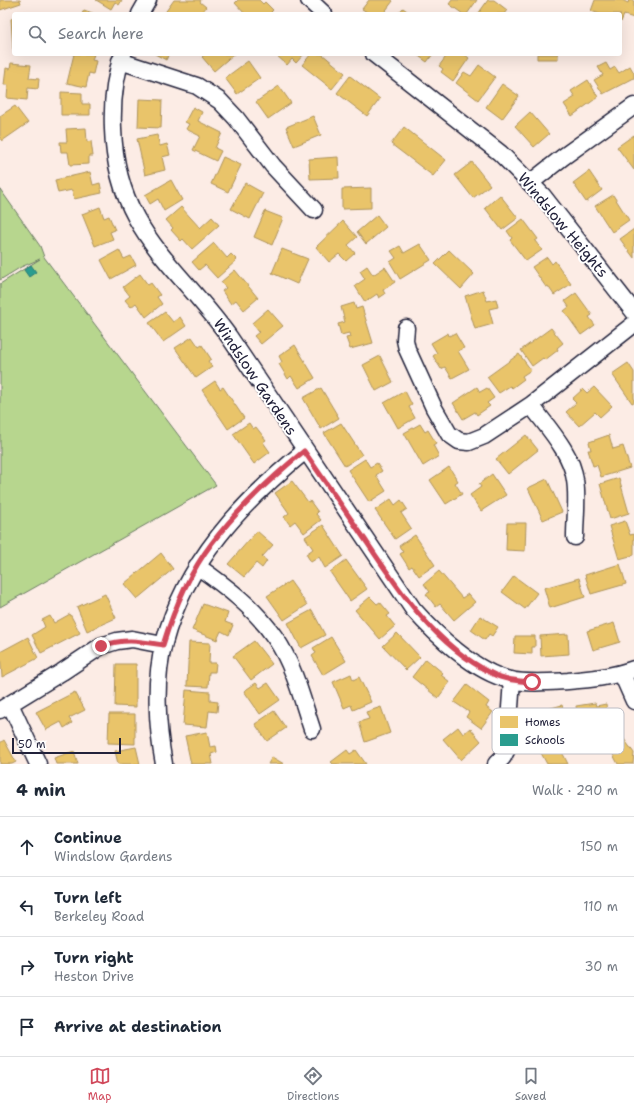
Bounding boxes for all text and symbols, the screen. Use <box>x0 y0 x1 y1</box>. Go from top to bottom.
search box <box>12 12 622 56</box>
icon: search <box>26 23 48 45</box>
text: Search here <box>58 24 144 44</box>
street label: Windslow Heights <box>513 168 613 282</box>
street label: Windslow Gardens <box>208 315 302 439</box>
route end <box>92 637 110 655</box>
route start <box>523 673 541 691</box>
legend <box>492 708 624 754</box>
text: Homes <box>525 715 561 730</box>
text: Schools <box>525 733 565 748</box>
scale bar <box>12 736 121 755</box>
text: 50 m <box>18 737 46 752</box>
text: 4 min <box>16 779 66 801</box>
text: Walk · 290 m <box>532 782 618 799</box>
text: Continue <box>54 828 122 848</box>
icon: ahead <box>16 836 38 858</box>
text: 150 m <box>580 838 618 855</box>
text: Windslow Gardens <box>54 848 172 865</box>
text: Turn left <box>54 888 122 908</box>
icon: left <box>16 896 38 918</box>
text: 110 m <box>583 898 618 915</box>
text: Berkeley Road <box>54 908 144 925</box>
text: Turn right <box>54 948 134 968</box>
icon: right <box>16 956 38 978</box>
text: 30 m <box>584 958 618 975</box>
text: Heston Drive <box>54 968 134 985</box>
icon: arrive <box>16 1016 38 1038</box>
text: Arrive at destination <box>54 1017 222 1037</box>
tab: Map <box>88 1065 111 1104</box>
tab: Directions <box>287 1065 339 1104</box>
tab: Saved <box>515 1065 546 1104</box>

